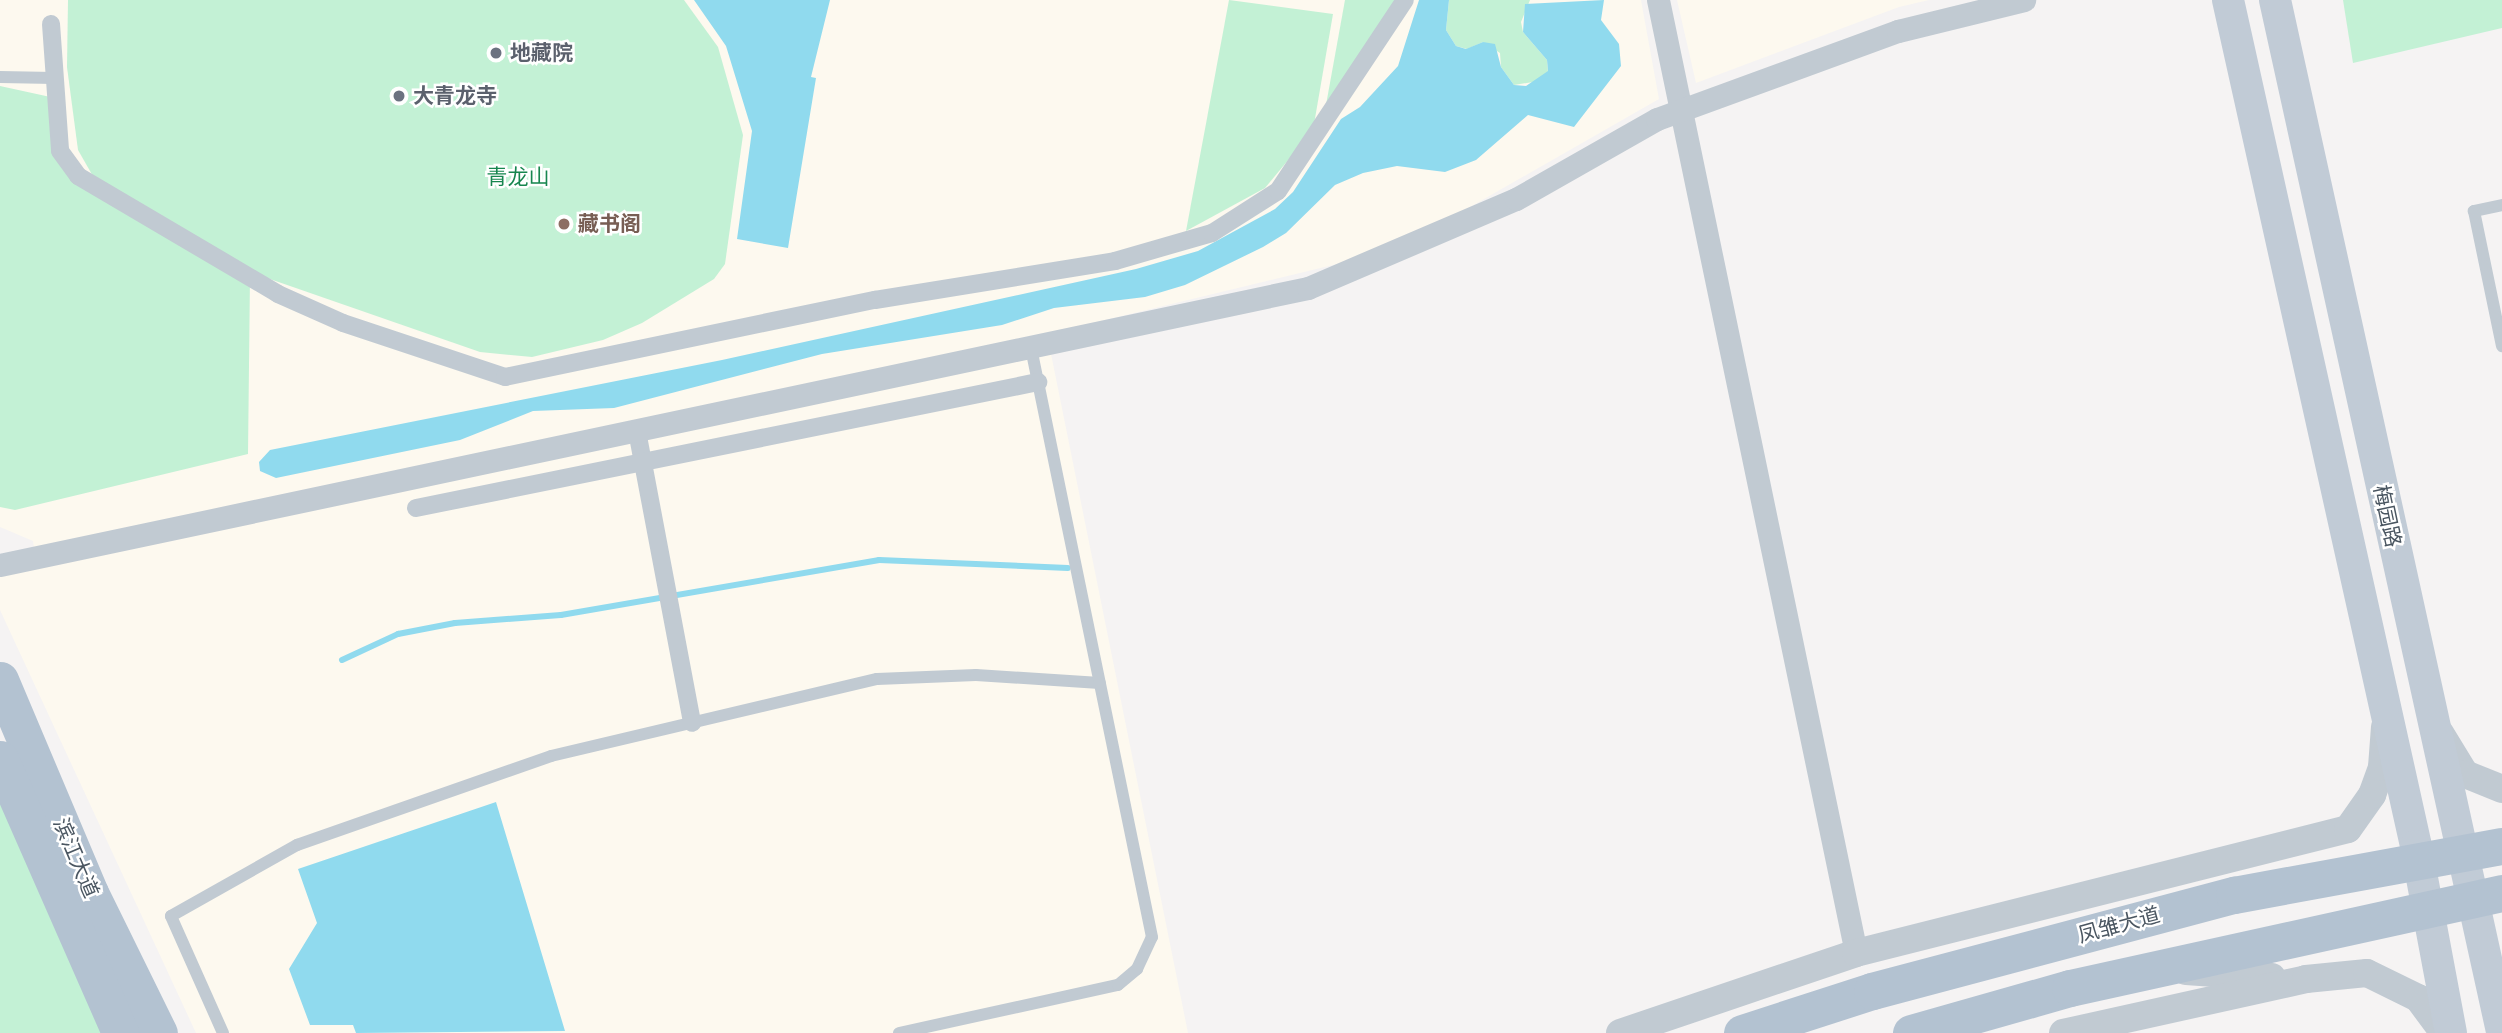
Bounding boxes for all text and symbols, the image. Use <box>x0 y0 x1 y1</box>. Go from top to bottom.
place label: 地藏院 <box>510 40 573 66</box>
marker: 地藏院 <box>488 45 504 61</box>
place label: 大青龙寺 <box>413 83 497 109</box>
marker: 大青龙寺 <box>391 88 407 104</box>
park label: 青龙山 <box>487 164 549 190</box>
place label: 藏书阁 <box>578 211 641 237</box>
marker: 藏书阁 <box>556 216 572 232</box>
street label: 梅园路 <box>2368 483 2406 549</box>
street label: 滨江大道 <box>48 814 104 902</box>
street label: 凤雏大道 <box>2075 902 2163 948</box>

